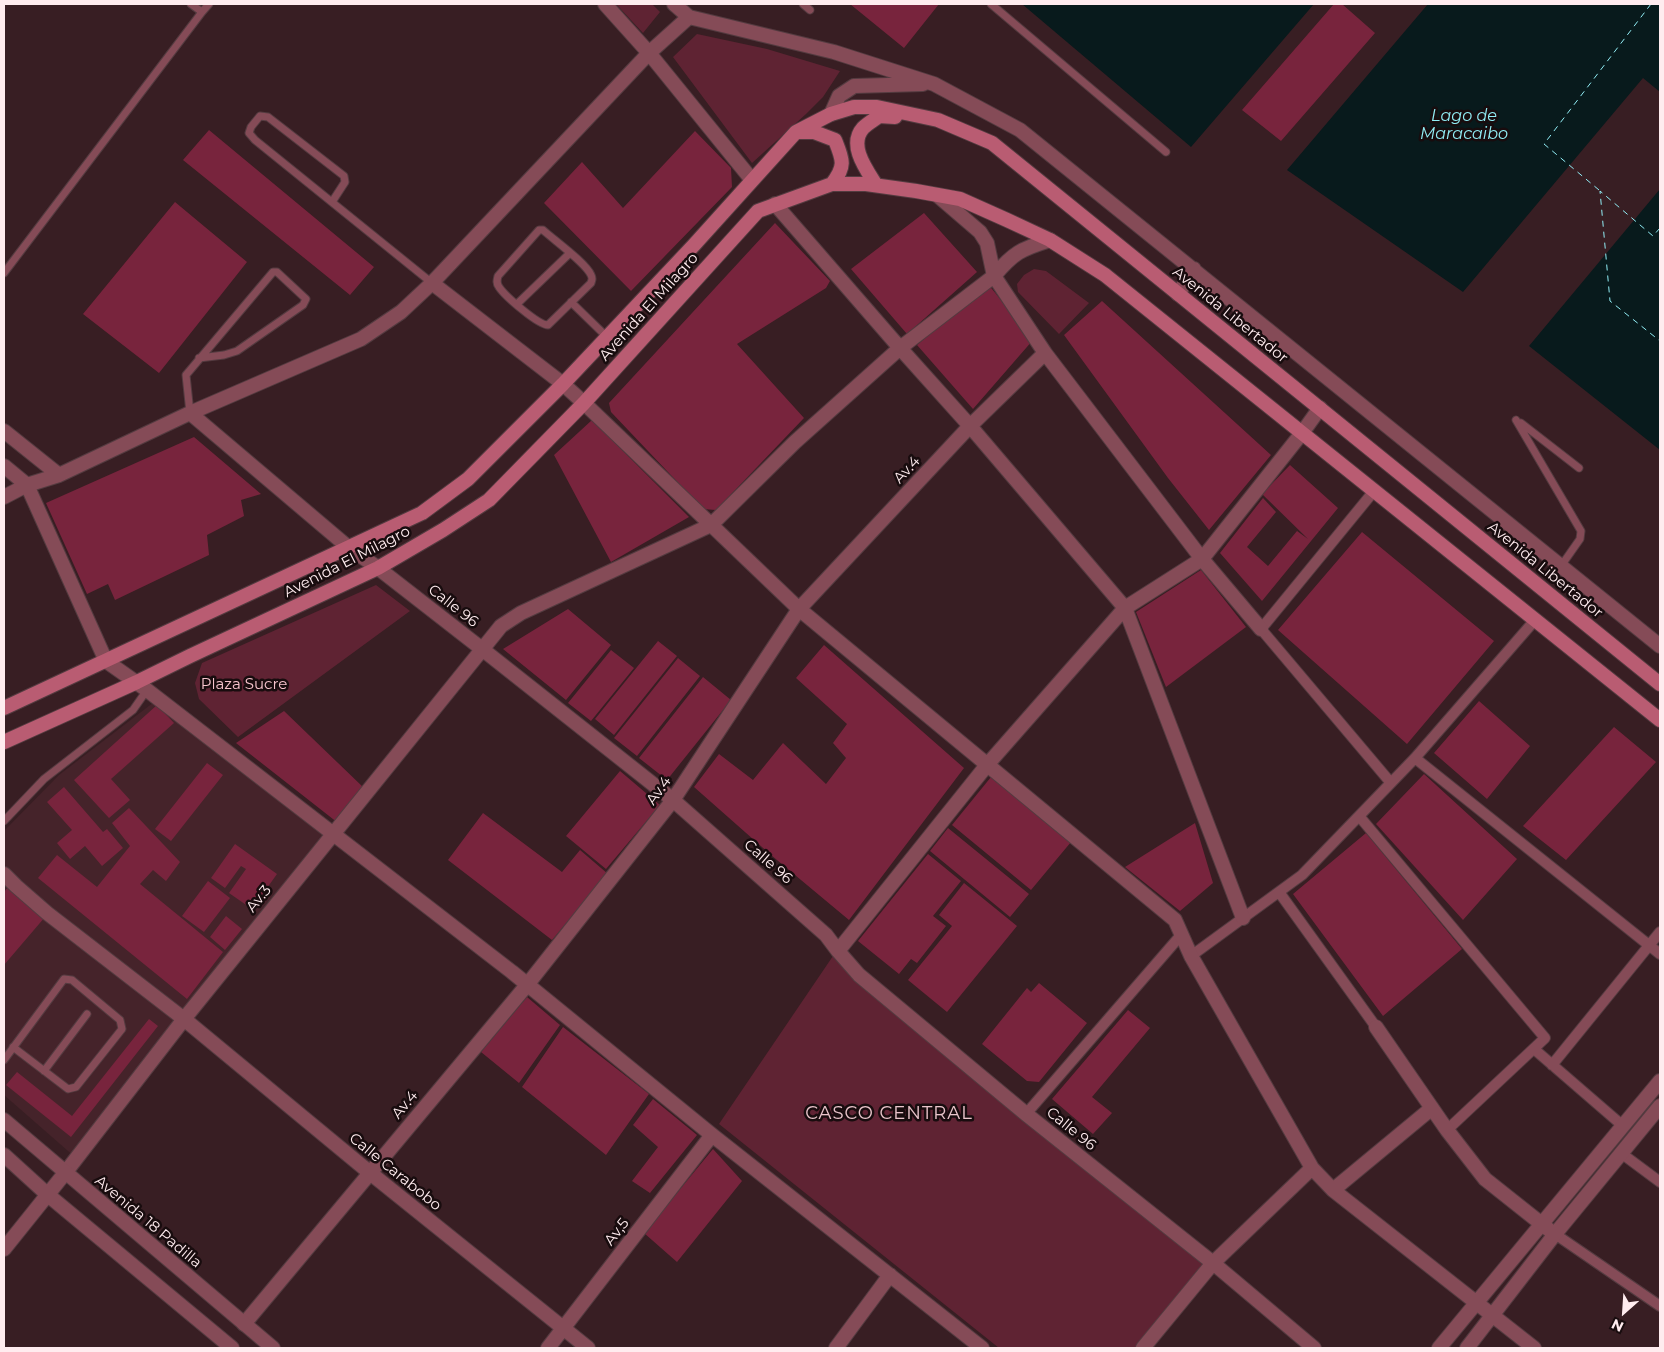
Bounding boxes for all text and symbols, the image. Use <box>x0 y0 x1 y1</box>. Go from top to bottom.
water label: Lago de Maracaibo <box>1420 106 1508 144</box>
street label: Avenida El Milagro <box>596 249 702 365</box>
street label: Avenida Libertador <box>1169 263 1291 367</box>
street label: Av.4 <box>890 453 924 487</box>
street label: Avenida Libertador <box>1484 518 1606 622</box>
street label: Avenida El Milagro <box>281 522 413 602</box>
street label: Calle 96 <box>424 581 482 631</box>
park label: Plaza Sucre <box>201 676 287 694</box>
street label: Av.4 <box>643 773 675 809</box>
street label: Calle 96 <box>740 836 796 888</box>
street label: Av.3 <box>243 882 275 916</box>
street label: Av.4 <box>388 1087 422 1123</box>
district label: CASCO CENTRAL <box>804 1103 974 1125</box>
street label: Calle 96 <box>1043 1104 1099 1154</box>
street label: Calle Carabobo <box>345 1129 445 1215</box>
street label: Avenida 18 Padilla <box>91 1172 205 1272</box>
street label: Av,5 <box>601 1215 633 1249</box>
north arrow <box>1599 1287 1649 1337</box>
text: N <box>1608 1315 1626 1336</box>

